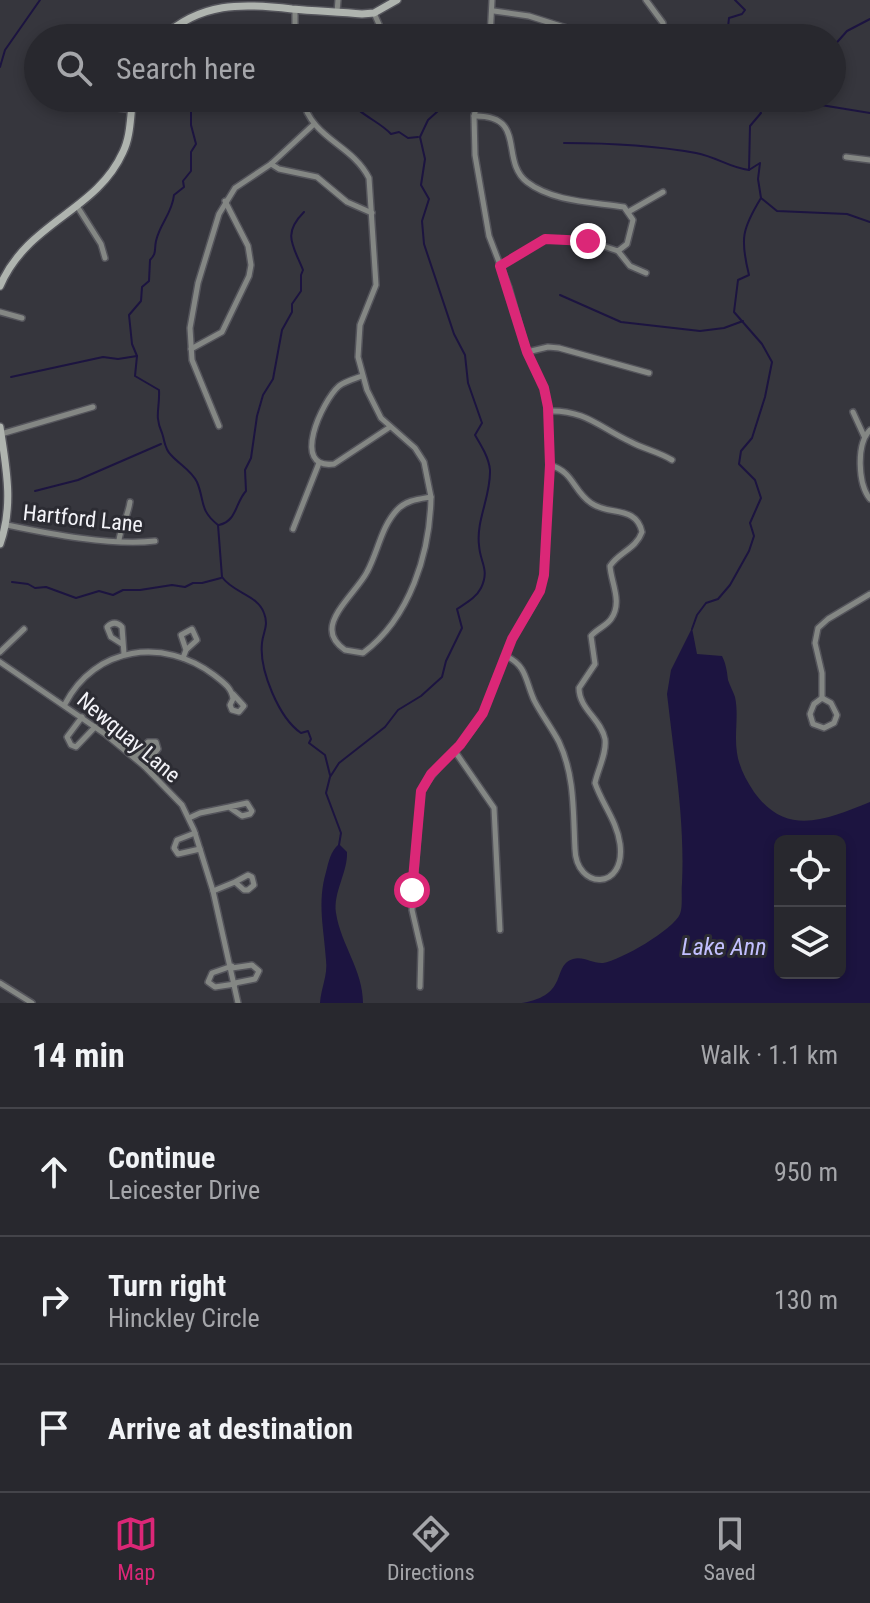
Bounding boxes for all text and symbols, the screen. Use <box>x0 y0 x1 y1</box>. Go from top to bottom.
search box <box>24 24 846 112</box>
icon: search <box>52 46 96 90</box>
text: Search here <box>116 51 256 86</box>
route end <box>570 223 606 259</box>
street label: Hartford Lane <box>22 500 144 537</box>
street label: Newquay Lane <box>72 687 185 788</box>
map controls <box>774 835 846 979</box>
button: locate <box>774 835 846 907</box>
route start <box>394 872 430 908</box>
button: layers <box>774 907 846 979</box>
water label: Lake Ann <box>682 933 766 961</box>
text: 14 min <box>32 1035 125 1075</box>
text: Walk · 1.1 km <box>700 1040 838 1070</box>
text: Continue <box>108 1140 215 1175</box>
icon: ahead <box>32 1150 76 1194</box>
text: 950 m <box>774 1157 838 1187</box>
text: Leicester Drive <box>108 1175 260 1205</box>
text: Turn right <box>108 1268 226 1303</box>
icon: right <box>32 1278 76 1322</box>
text: 130 m <box>774 1285 838 1315</box>
text: Hinckley Circle <box>108 1303 260 1333</box>
icon: arrive <box>32 1406 76 1450</box>
text: Arrive at destination <box>108 1411 353 1446</box>
tab: Map <box>114 1512 158 1585</box>
tab: Directions <box>387 1512 475 1585</box>
tab: Saved <box>703 1512 756 1585</box>

